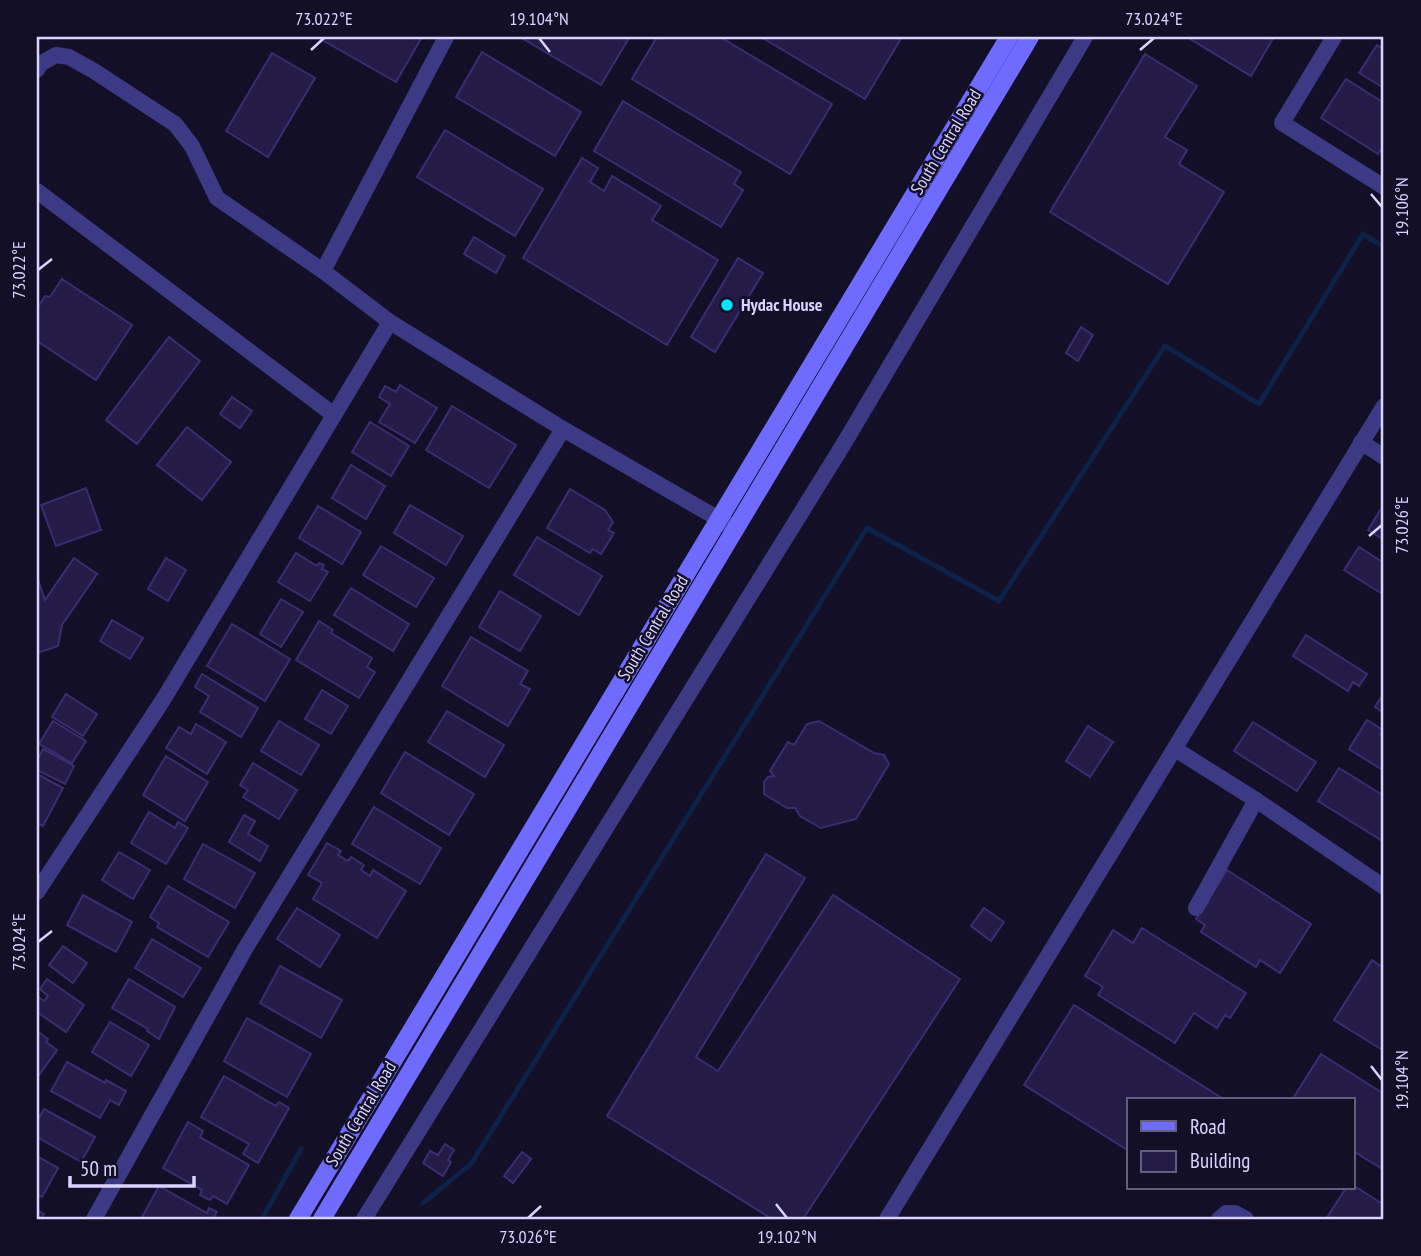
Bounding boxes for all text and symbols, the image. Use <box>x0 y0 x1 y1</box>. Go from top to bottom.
text: 73.022°E <box>295 7 353 30</box>
text: 19.104°N <box>509 7 569 30</box>
text: 73.024°E <box>1125 7 1183 30</box>
street label: South Central Road <box>905 85 986 199</box>
text: 19.106°N <box>1390 177 1413 237</box>
text: 73.022°E <box>7 241 30 299</box>
place label: Hydac House <box>741 293 823 316</box>
marker: Hydac House <box>719 297 735 313</box>
text: 73.026°E <box>1390 496 1413 554</box>
street label: South Central Road <box>612 571 693 685</box>
text: 73.024°E <box>7 913 30 971</box>
text: 19.104°N <box>1390 1050 1413 1110</box>
street label: South Central Road <box>320 1057 401 1171</box>
legend <box>1127 1098 1354 1190</box>
text: Road <box>1190 1113 1226 1140</box>
scale bar <box>70 1144 194 1188</box>
text: Building <box>1190 1147 1250 1174</box>
text: 50 m <box>80 1155 117 1182</box>
text: 73.026°E <box>499 1225 557 1248</box>
text: 19.102°N <box>757 1225 817 1248</box>

